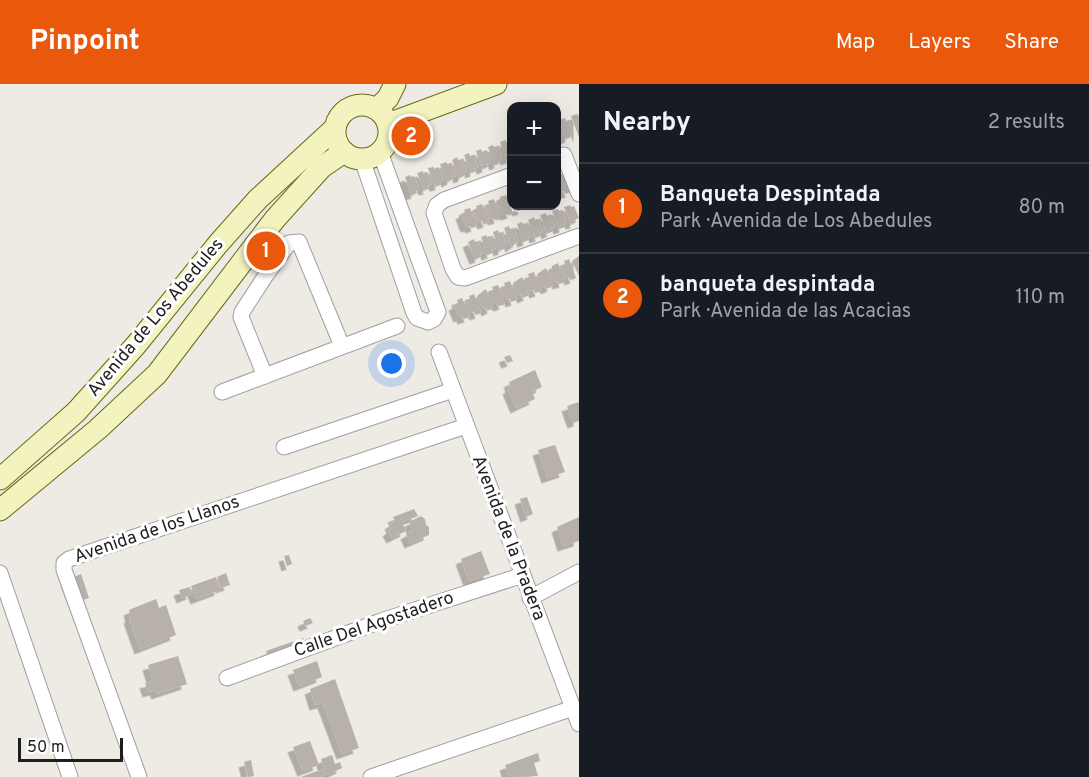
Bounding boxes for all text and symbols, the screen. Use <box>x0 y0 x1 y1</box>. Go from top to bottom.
text: Pinpoint <box>30 24 140 60</box>
text: Map <box>836 29 875 56</box>
text: Layers <box>908 29 971 56</box>
text: Share <box>1004 29 1059 56</box>
map controls <box>507 102 561 210</box>
button: + <box>507 102 561 156</box>
text: Nearby <box>603 107 691 140</box>
text: 2 results <box>988 110 1065 136</box>
pin: 2 <box>392 113 430 158</box>
button: − <box>507 156 561 210</box>
text: Banqueta Despintada <box>660 182 880 209</box>
text: 1 <box>619 195 627 221</box>
text: 80 m <box>1019 195 1065 221</box>
text: Park · Avenida de Los Abedules <box>660 209 932 235</box>
pin: 1 <box>246 228 286 274</box>
street label: Avenida de Los Abedules <box>83 234 229 402</box>
text: banqueta despintada <box>660 272 875 299</box>
text: 2 <box>616 285 629 311</box>
text: 110 m <box>1016 285 1065 311</box>
text: Park · Avenida de las Acacias <box>660 299 911 325</box>
your location <box>377 349 406 378</box>
street label: Avenida de la Pradera <box>466 452 550 624</box>
street label: Avenida de los Llanos <box>71 491 243 569</box>
street label: Calle Del Agostadero <box>291 587 457 663</box>
scale bar <box>18 735 123 762</box>
text: 50 m <box>27 738 65 758</box>

